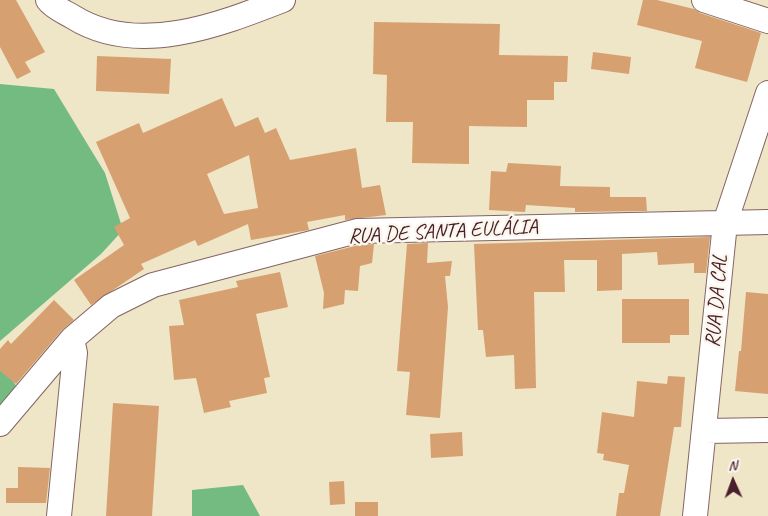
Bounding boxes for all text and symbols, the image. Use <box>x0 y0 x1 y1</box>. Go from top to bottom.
street label: RUA DE SANTA EULÁLIA <box>348 214 538 250</box>
street label: RUA DA CAL <box>700 254 734 348</box>
north arrow <box>708 456 758 506</box>
text: N <box>728 457 737 474</box>

